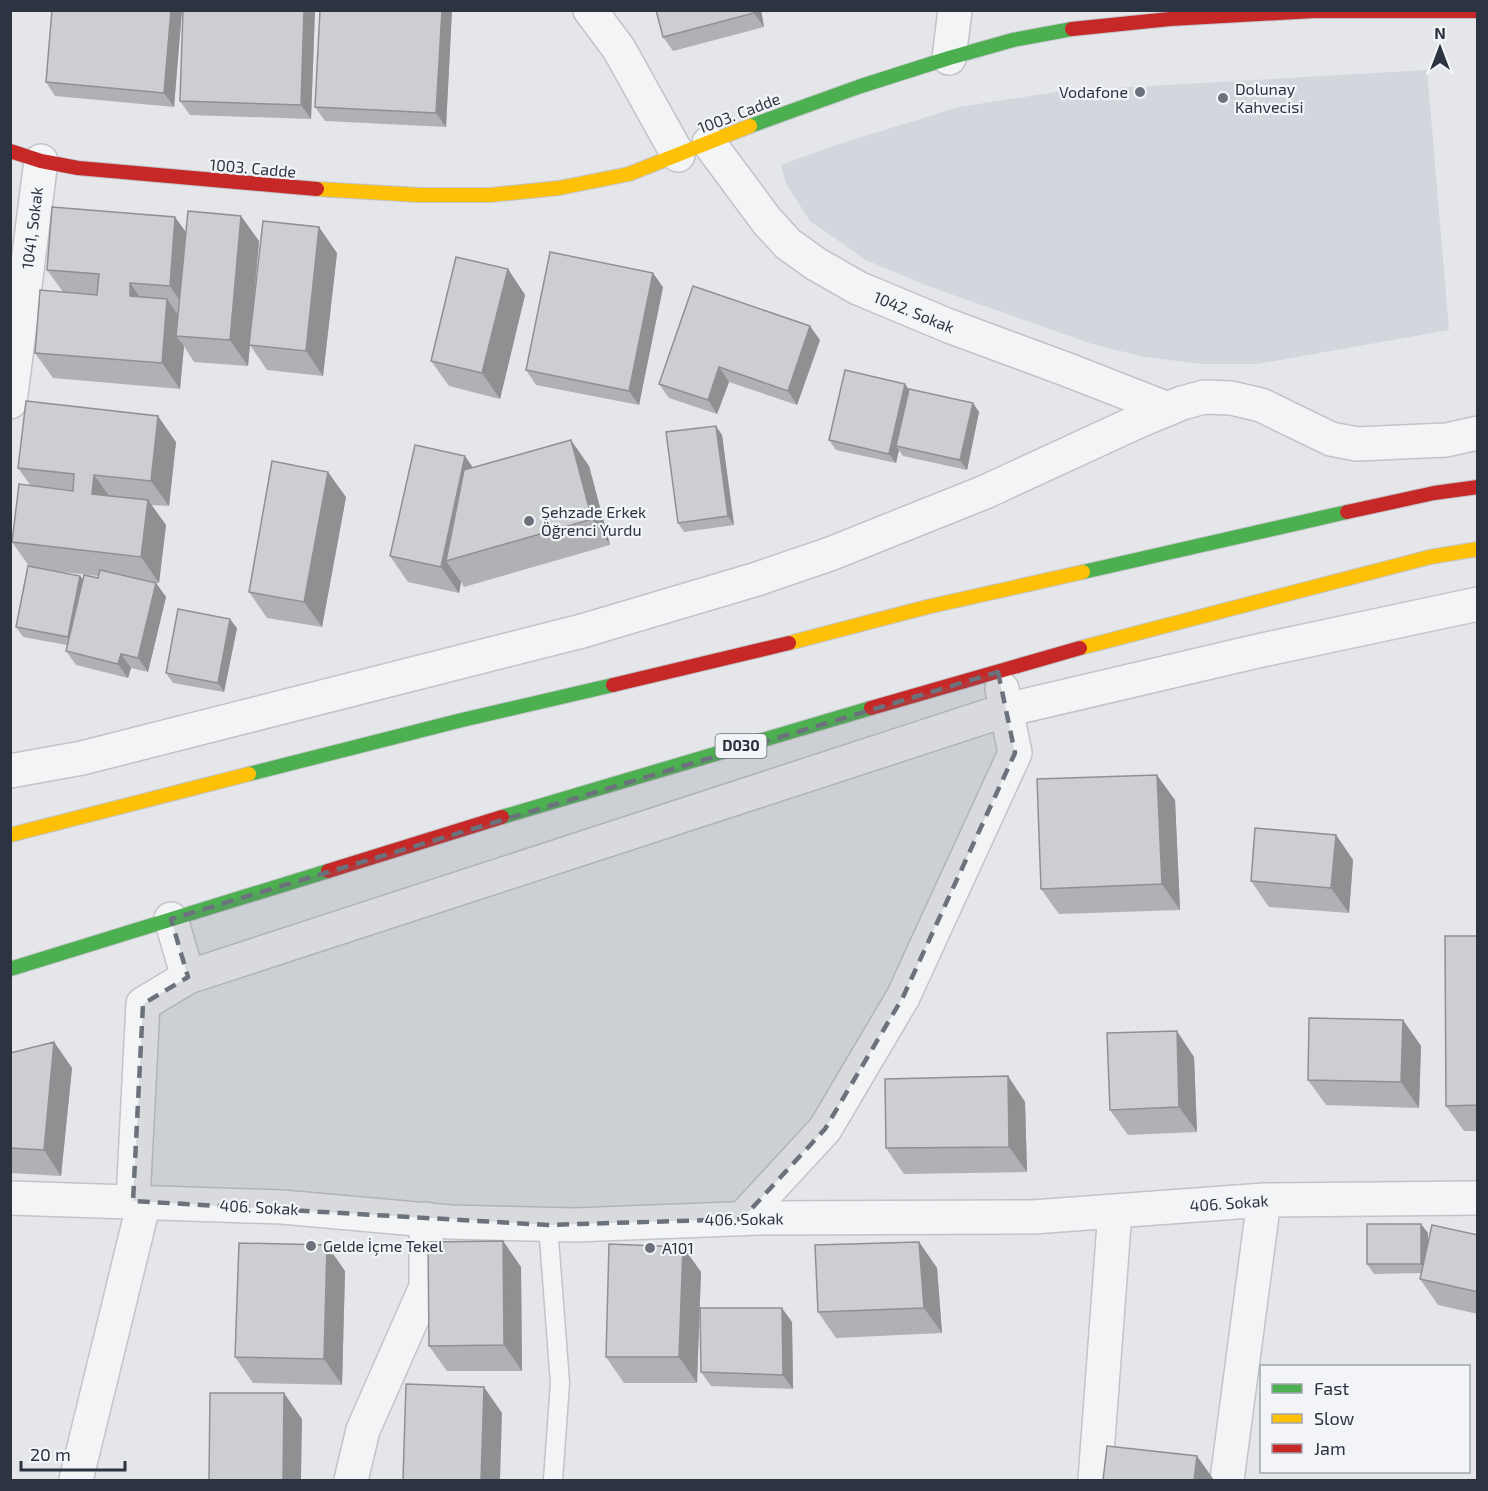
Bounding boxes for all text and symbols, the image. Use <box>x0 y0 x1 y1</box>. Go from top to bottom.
north arrow <box>1410 18 1470 78</box>
text: N <box>1434 23 1446 42</box>
place label: Dolunay Kahvecisi <box>1235 79 1303 116</box>
place label: Vodafone <box>1059 82 1128 101</box>
marker: Vodafone <box>1133 85 1147 99</box>
street label: 1003. Cadde <box>695 88 783 137</box>
marker: Dolunay Kahvecisi <box>1216 91 1230 105</box>
street label: 1003. Cadde <box>209 154 297 181</box>
street label: 1041, Sokak <box>17 186 46 270</box>
street label: 1042. Sokak <box>871 287 957 336</box>
place label: Şehzade Erkek Öğrenci Yurdu <box>541 502 646 539</box>
marker: Şehzade Erkek Öğrenci Yurdu <box>522 514 536 528</box>
road number: D030 <box>716 734 766 758</box>
street label: 406. Sokak <box>1189 1190 1269 1215</box>
street label: 406. Sokak <box>219 1195 299 1218</box>
street label: 406. Sokak <box>704 1208 784 1229</box>
place label: Gelde İçme Tekel <box>323 1236 443 1256</box>
place label: A101 <box>662 1238 694 1257</box>
marker: Gelde İçme Tekel <box>304 1239 318 1253</box>
marker: A101 <box>643 1241 657 1255</box>
legend <box>1260 1365 1470 1473</box>
text: Fast <box>1314 1377 1349 1399</box>
text: Slow <box>1314 1407 1355 1429</box>
scale bar <box>21 1434 124 1472</box>
text: Jam <box>1314 1437 1346 1459</box>
text: 20 m <box>30 1443 71 1465</box>

